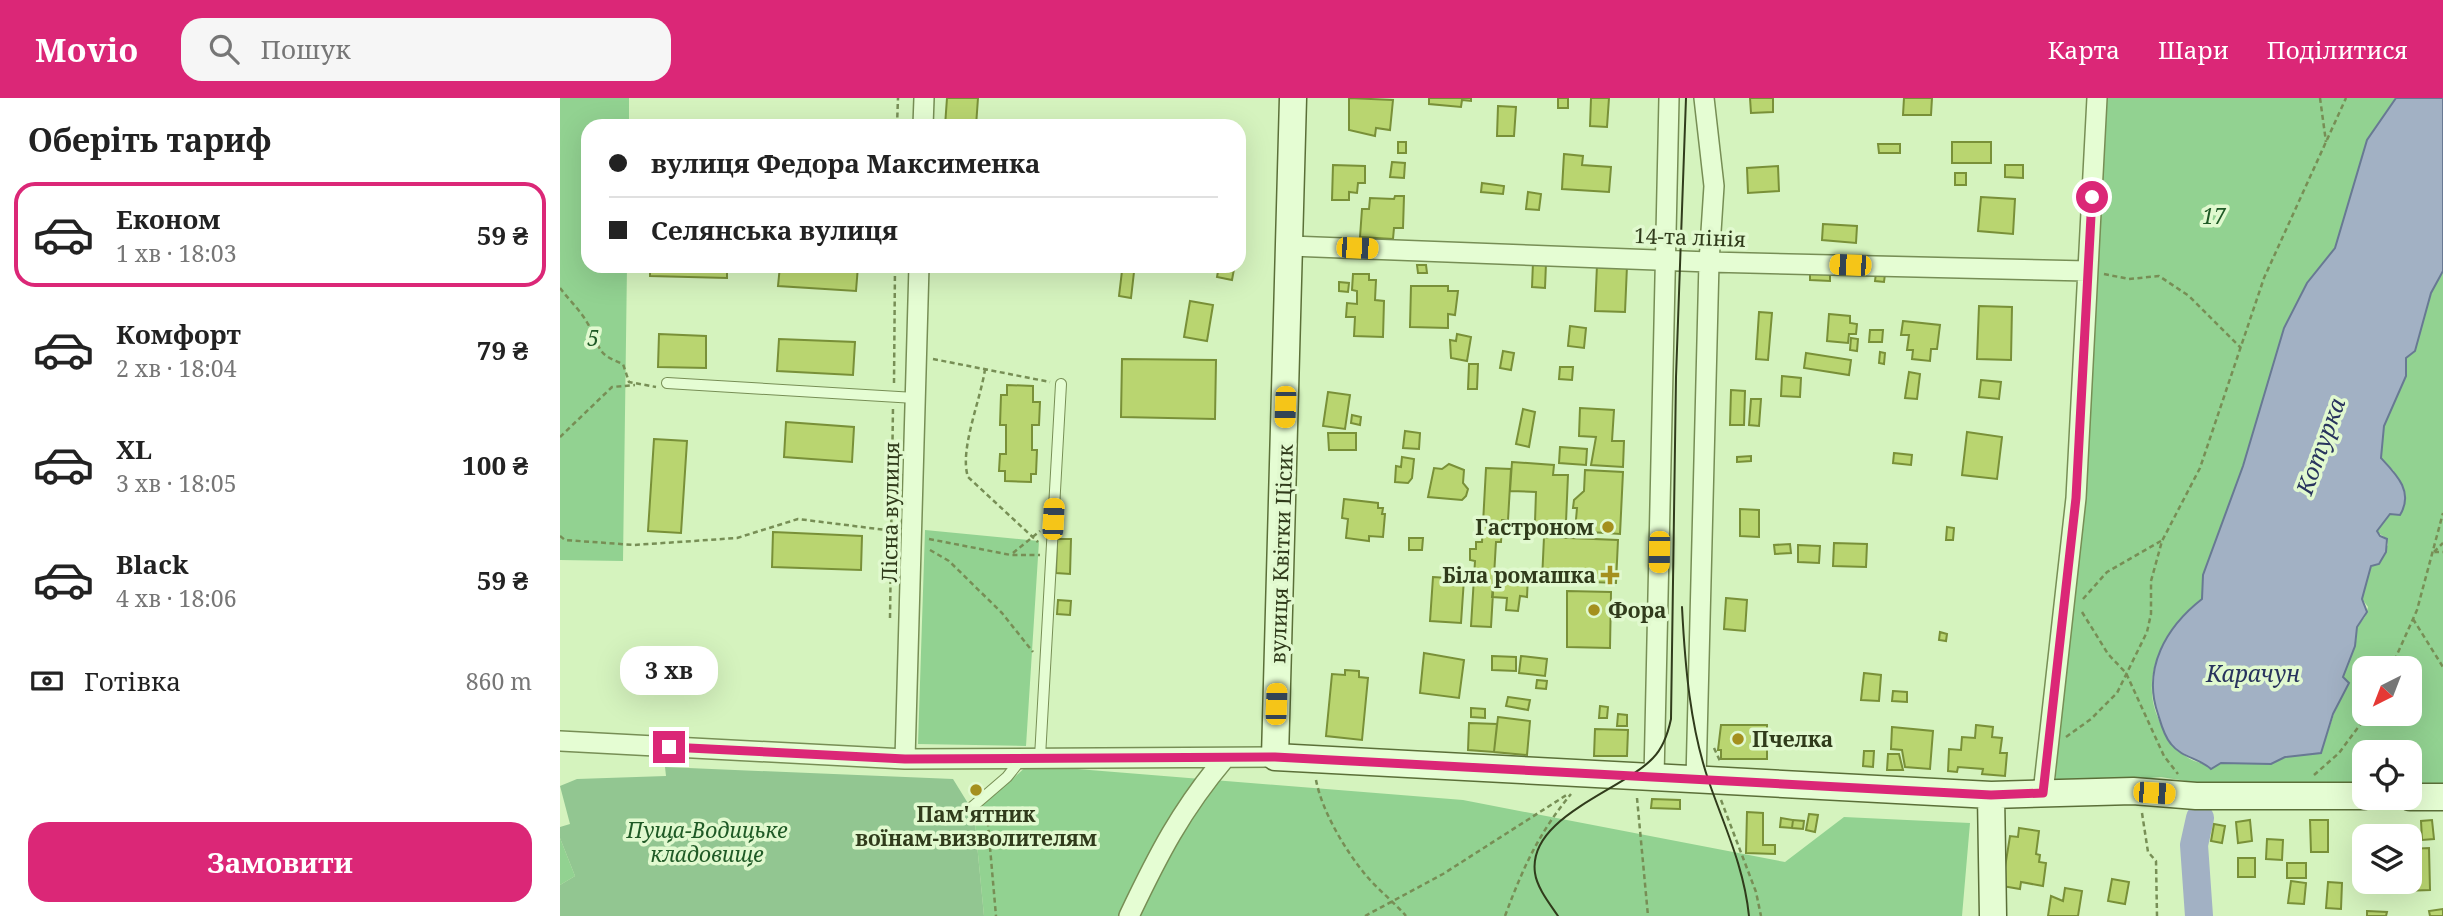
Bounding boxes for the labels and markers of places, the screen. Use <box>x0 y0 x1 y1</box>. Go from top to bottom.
place label: Гастроном <box>1475 513 1594 541</box>
marker: Гастроном <box>1600 519 1616 535</box>
place label: Біла ромашка <box>1442 561 1596 589</box>
marker: Біла ромашка <box>1602 567 1618 583</box>
place label: Фора <box>1608 596 1667 624</box>
marker: Фора <box>1586 602 1602 618</box>
place label: Пчелка <box>1752 725 1833 753</box>
marker: Пчелка <box>1730 731 1746 747</box>
marker: Пам'ятник воїнам-визволителям <box>968 782 984 798</box>
place label: Пам'ятник воїнам-визволителям <box>855 800 1097 852</box>

